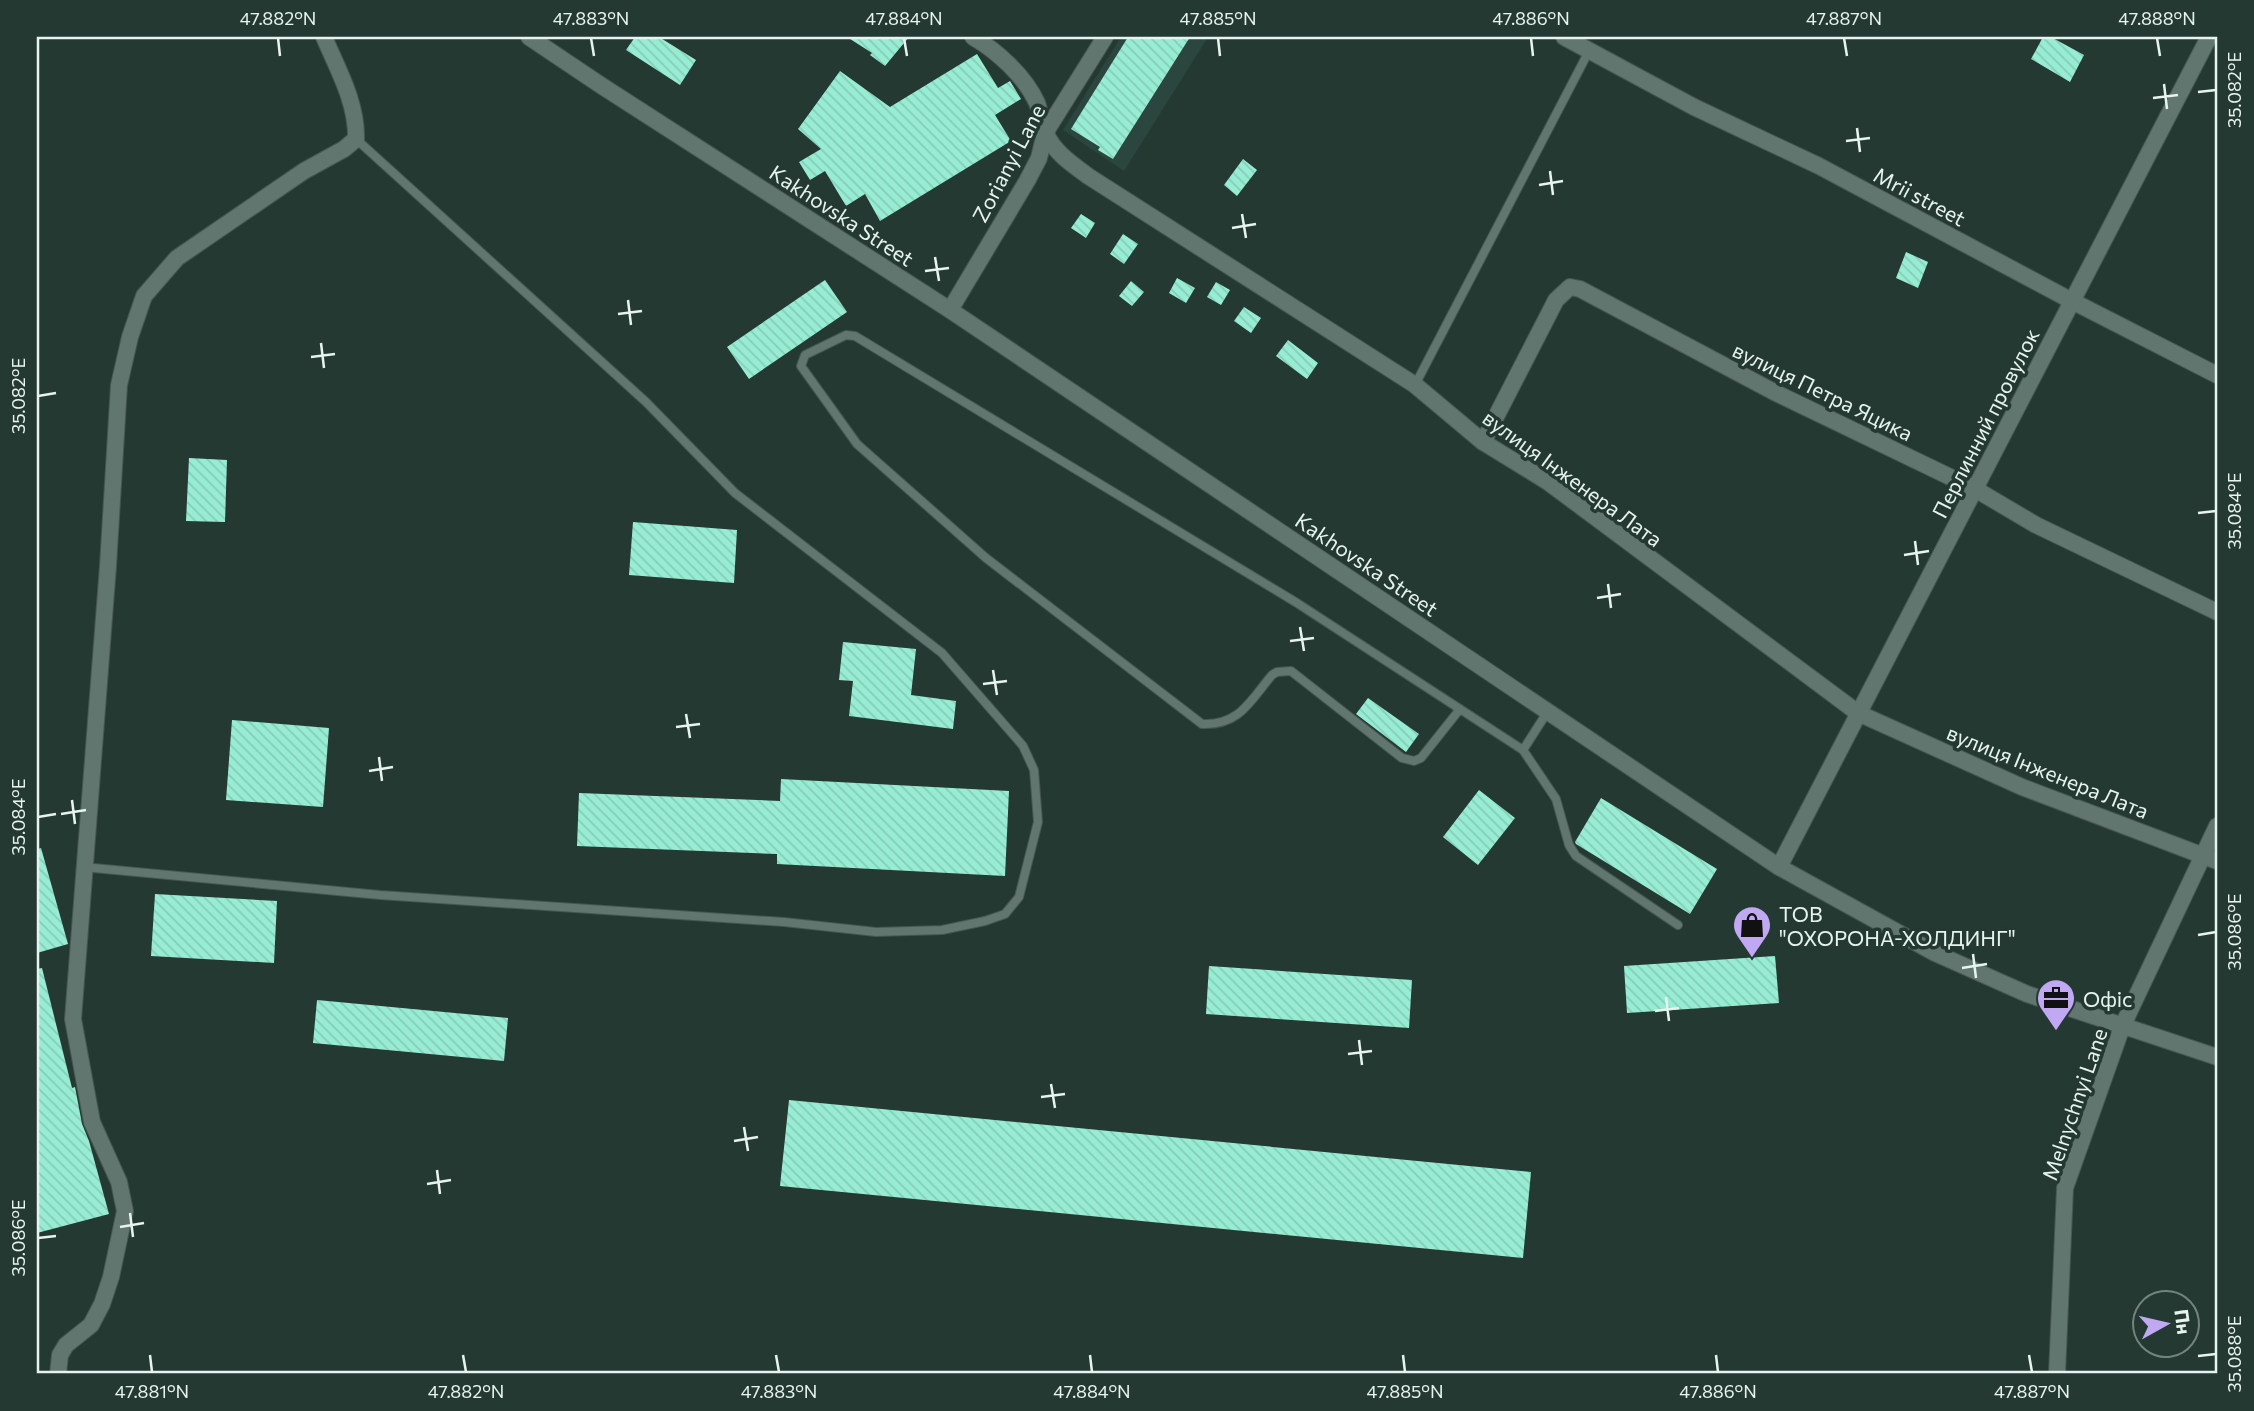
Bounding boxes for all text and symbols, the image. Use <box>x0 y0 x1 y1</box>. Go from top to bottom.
text: 47.882°N <box>240 7 316 29</box>
text: 47.883°N <box>553 7 629 29</box>
text: 47.884°N <box>865 7 943 29</box>
text: 47.885°N <box>1180 7 1256 29</box>
text: 47.886°N <box>1492 7 1570 29</box>
text: 47.887°N <box>1806 7 1882 29</box>
text: 47.888°N <box>2118 7 2196 29</box>
text: 35.082°E <box>2223 52 2245 128</box>
street label: Zorianyi Lane <box>967 100 1049 226</box>
street label: Kakhovska Street <box>765 159 919 271</box>
street label: Mrii street <box>1870 161 1970 231</box>
street label: Перлинний провулок <box>1926 324 2044 522</box>
street label: вулиця Петра Яцика <box>1729 337 1917 445</box>
text: 35.082°E <box>7 358 29 434</box>
street label: вулиця Інженера Лата <box>1479 405 1667 551</box>
text: 35.084°E <box>2223 473 2245 549</box>
street label: Kakhovska Street <box>1291 507 1443 621</box>
street label: вулиця Інженера Лата <box>1943 719 2153 823</box>
text: 35.084°E <box>7 779 29 855</box>
text: 35.086°E <box>2223 894 2245 970</box>
place label: ТОВ "ОХОРОНА-ХОЛДИНГ" <box>1779 901 2016 950</box>
shop icon: ТОВ "ОХОРОНА-ХОЛДИНГ" <box>1731 904 1773 959</box>
office icon: Офіс <box>2035 977 2077 1032</box>
place label: Офіс <box>2083 986 2133 1011</box>
street label: Melnychnyi Lane <box>2036 1025 2112 1183</box>
text: 35.086°E <box>7 1200 29 1276</box>
north arrow <box>2132 1288 2202 1358</box>
text: Пн <box>2170 1307 2196 1336</box>
text: 35.088°E <box>2223 1316 2245 1392</box>
text: 47.881°N <box>115 1380 189 1402</box>
text: 47.882°N <box>428 1380 504 1402</box>
text: 47.883°N <box>741 1380 817 1402</box>
text: 47.884°N <box>1053 1380 1131 1402</box>
text: 47.885°N <box>1367 1380 1443 1402</box>
text: 47.886°N <box>1679 1380 1757 1402</box>
text: 47.887°N <box>1994 1380 2070 1402</box>

